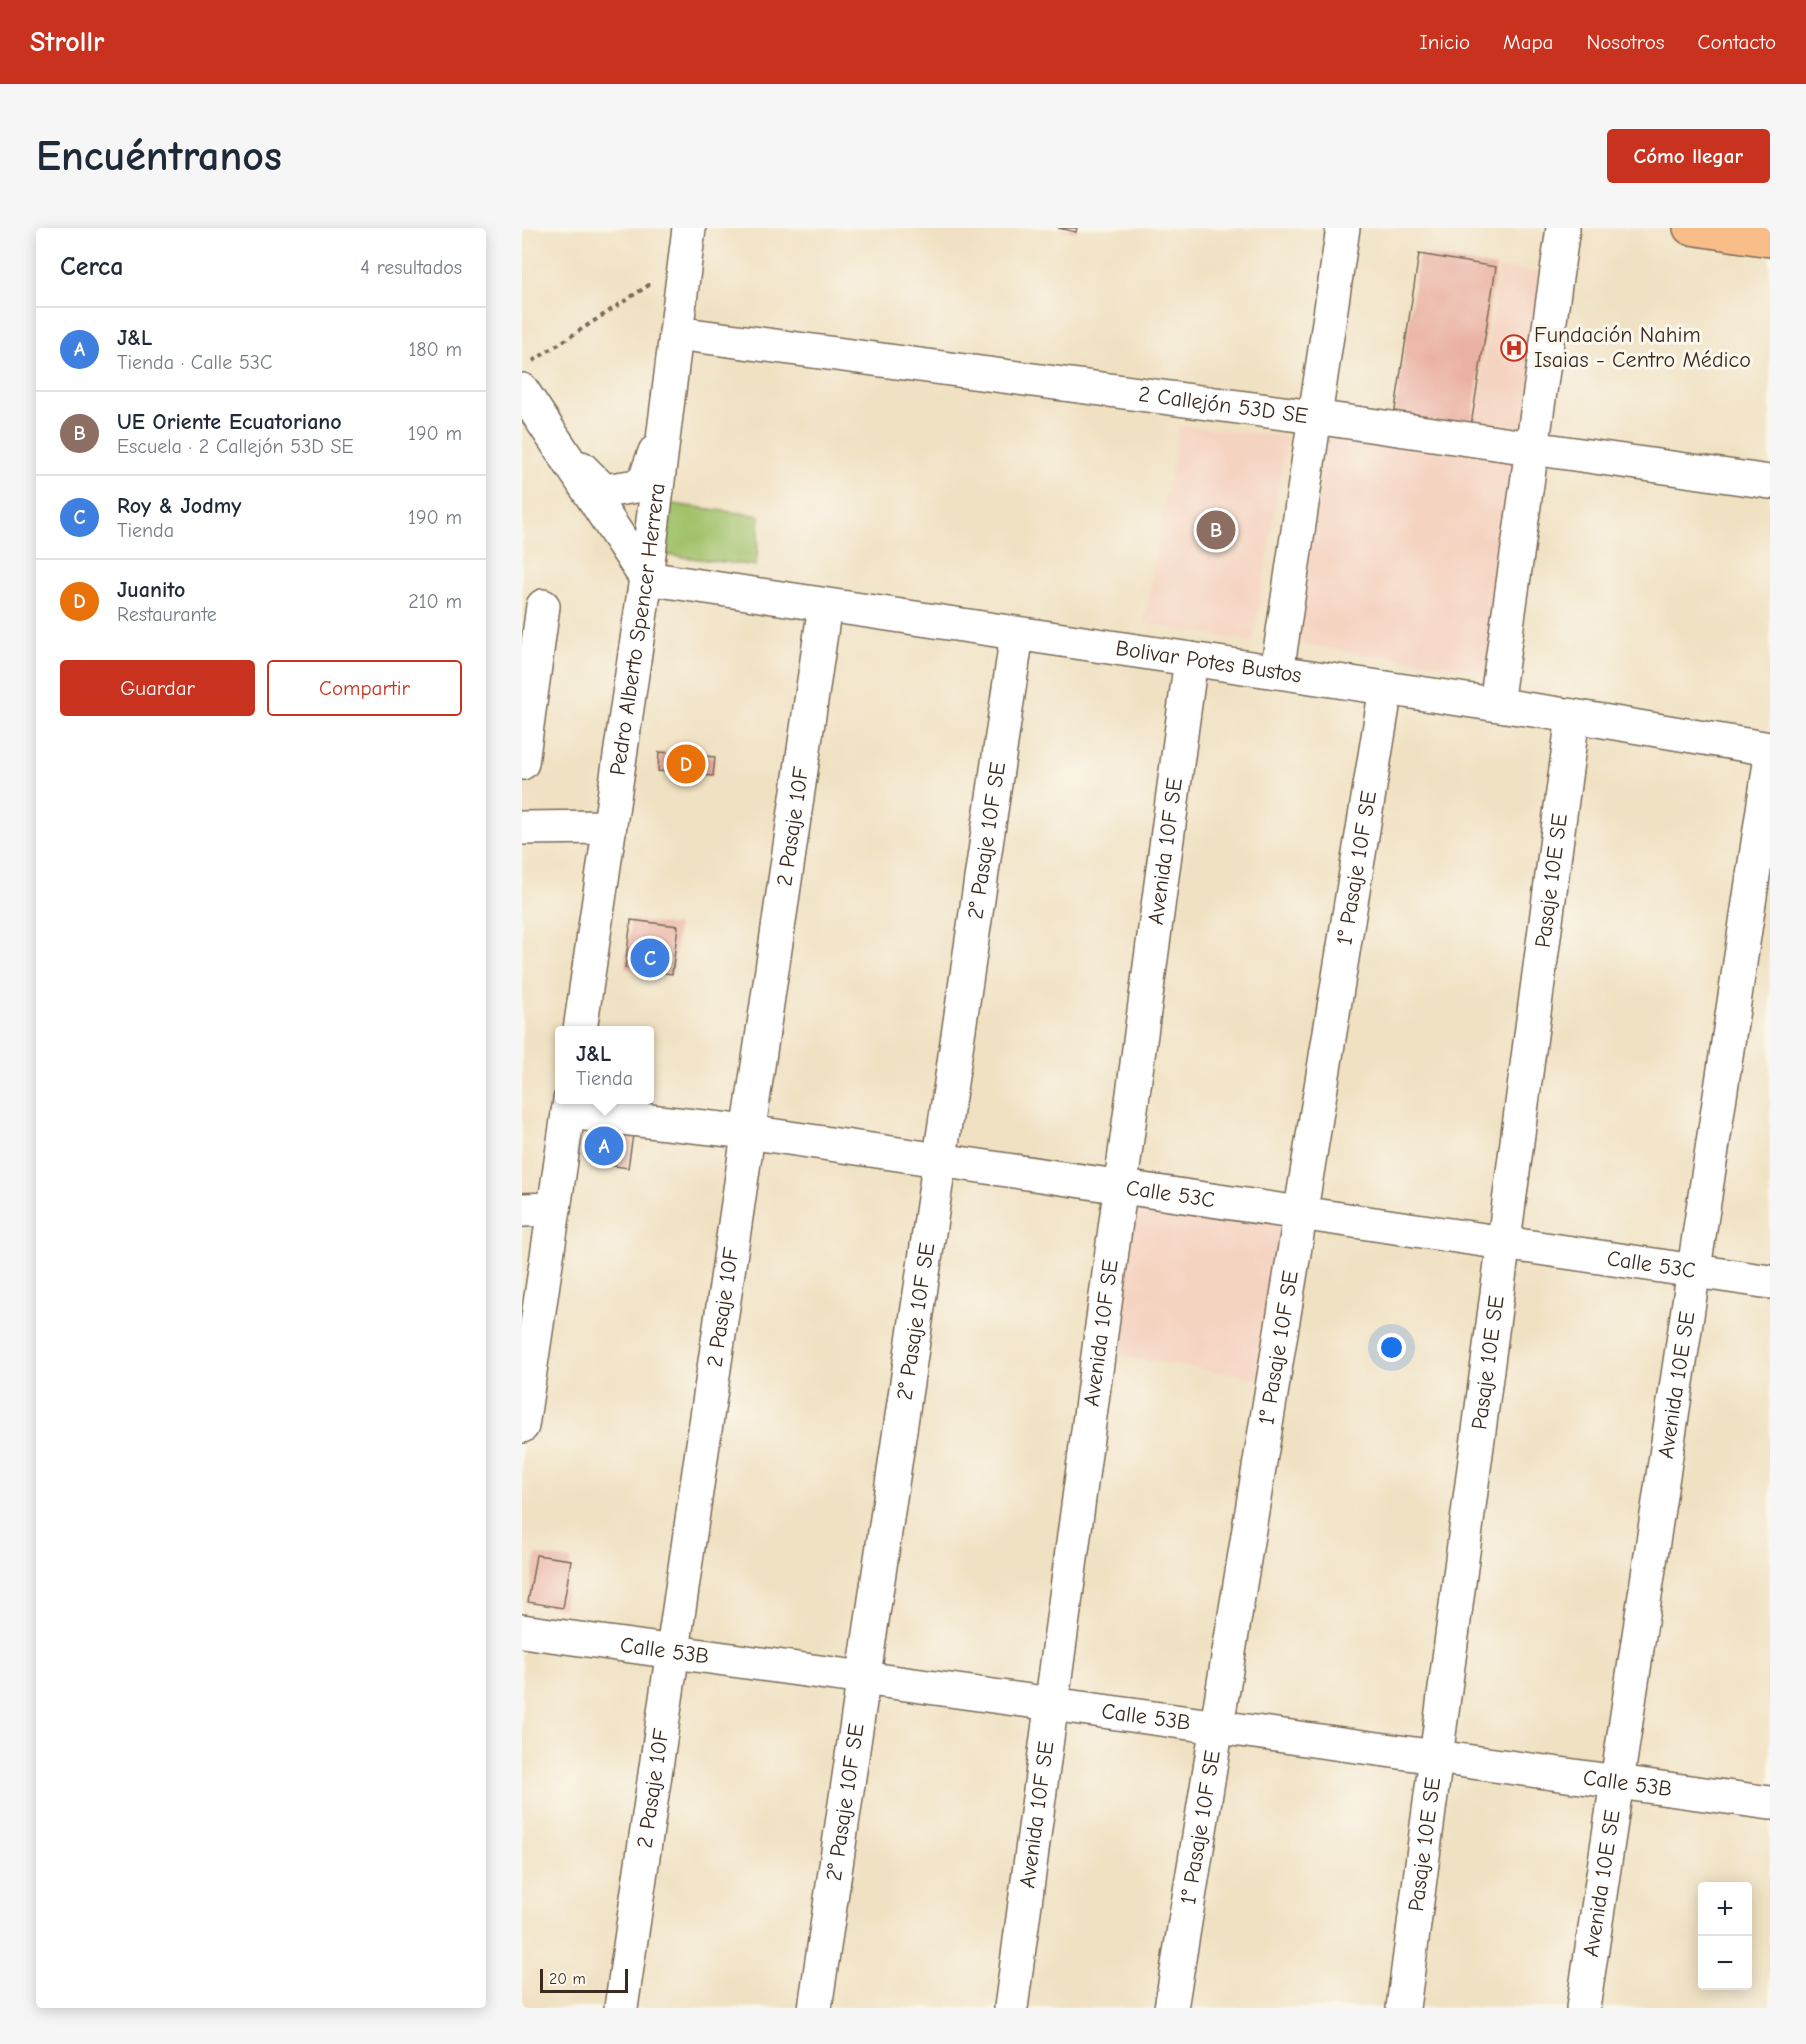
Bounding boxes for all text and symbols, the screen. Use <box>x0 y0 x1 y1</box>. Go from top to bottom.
text: Strollr <box>30 26 104 58</box>
text: Inicio <box>1419 30 1470 54</box>
text: Mapa <box>1503 30 1553 54</box>
text: Nosotros <box>1586 30 1665 54</box>
text: Contacto <box>1698 30 1776 54</box>
button: Cómo llegar <box>1607 129 1770 183</box>
text: Encuéntranos <box>36 132 282 181</box>
text: Cerca <box>60 252 124 282</box>
text: 4 resultados <box>360 256 462 279</box>
place label: Fundación Nahim Isaias - Centro Médico <box>1534 322 1751 373</box>
text: J&L <box>117 325 152 351</box>
hospital icon: Fundación Nahim Isaias - Centro Médico <box>1499 333 1529 363</box>
text: A <box>74 338 85 361</box>
text: 180 m <box>408 338 462 361</box>
text: Tienda · Calle 53C <box>117 351 272 374</box>
street label: 2 Callejón 53D SE <box>1137 381 1310 429</box>
text: UE Oriente Ecuatoriano <box>117 409 342 435</box>
text: B <box>73 422 86 445</box>
text: 190 m <box>408 422 462 445</box>
text: Escuela · 2 Callejón 53D SE <box>117 435 354 458</box>
street label: Pedro Alberto Spencer Herrera <box>604 482 671 777</box>
text: Roy & Jodmy <box>117 493 241 519</box>
text: C <box>73 506 86 529</box>
text: 190 m <box>408 506 462 529</box>
pin: B <box>1196 508 1236 552</box>
text: Tienda <box>117 519 174 542</box>
text: Juanito <box>117 577 185 603</box>
text: D <box>73 590 86 613</box>
text: 210 m <box>408 590 462 613</box>
text: Restaurante <box>117 603 217 626</box>
street label: Bolivar Potes Bustos <box>1114 635 1303 688</box>
button: Guardar <box>60 660 255 716</box>
button: Compartir <box>267 660 462 716</box>
pin: D <box>666 742 706 786</box>
street label: 2° Pasaje 10F SE <box>962 760 1011 921</box>
street label: 2 Pasaje 10F <box>771 765 814 888</box>
street label: Avenida 10F SE <box>1143 776 1188 926</box>
street label: 1° Pasaje 10F SE <box>1331 789 1382 947</box>
street label: Pasaje 10E SE <box>1530 812 1573 949</box>
pin: C <box>630 936 670 980</box>
popup <box>555 1026 654 1104</box>
text: J&L <box>576 1041 611 1067</box>
text: Tienda <box>576 1067 633 1090</box>
pin: A <box>584 1124 623 1168</box>
street label: Calle 53C <box>1124 1175 1217 1213</box>
street label: 2° Pasaje 10F SE <box>892 1241 940 1402</box>
street label: Calle 53C <box>1605 1245 1697 1284</box>
street label: 2 Pasaje 10F <box>701 1246 744 1369</box>
street label: Avenida 10F SE <box>1078 1258 1124 1408</box>
street label: 1° Pasaje 10F SE <box>1253 1269 1304 1427</box>
street label: Pasaje 10E SE <box>1466 1294 1510 1431</box>
street label: Avenida 10E SE <box>1653 1310 1700 1460</box>
your location <box>1377 1333 1406 1362</box>
street label: Calle 53B <box>618 1632 711 1670</box>
street label: Calle 53B <box>1100 1698 1192 1736</box>
street label: 2° Pasaje 10F SE <box>821 1722 870 1883</box>
street label: 2 Pasaje 10F <box>631 1727 675 1850</box>
street label: Avenida 10F SE <box>1014 1740 1059 1890</box>
street label: 1° Pasaje 10F SE <box>1175 1748 1226 1906</box>
street label: Calle 53B <box>1581 1764 1674 1802</box>
street label: Pasaje 10E SE <box>1403 1776 1446 1913</box>
street label: Avenida 10E SE <box>1578 1808 1626 1959</box>
map controls <box>1698 1882 1752 1990</box>
button: + <box>1698 1882 1752 1936</box>
button: − <box>1698 1936 1752 1990</box>
scale bar <box>540 1966 628 1994</box>
text: 20 m <box>549 1970 586 1988</box>

